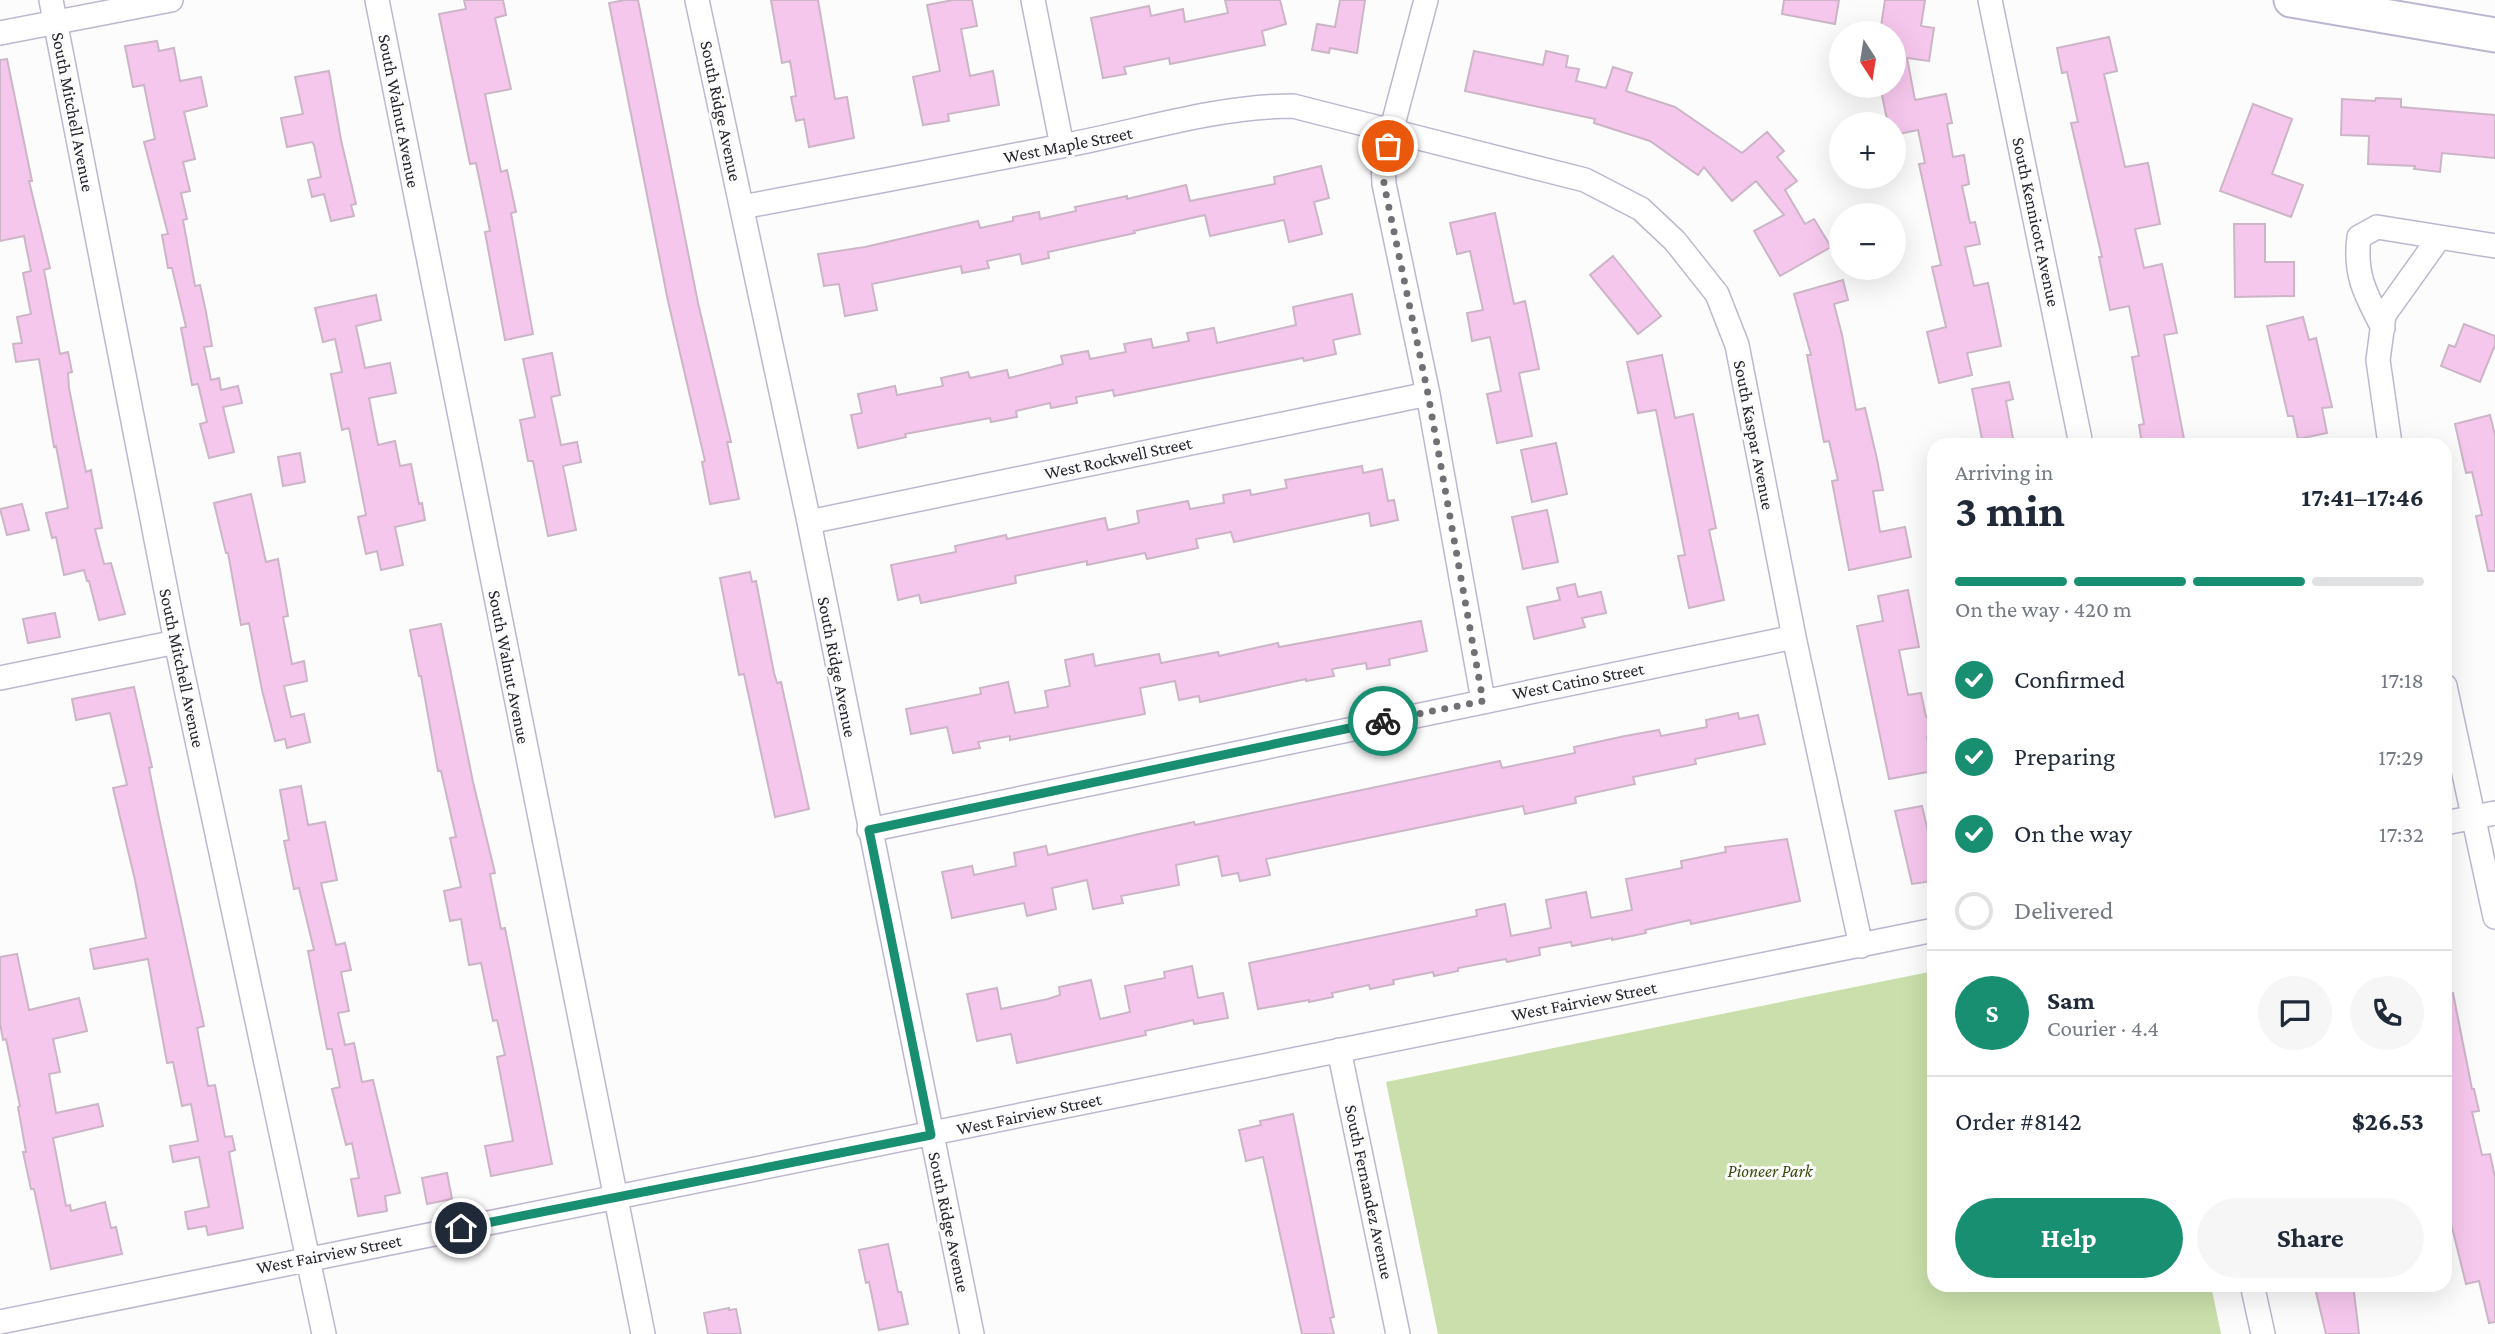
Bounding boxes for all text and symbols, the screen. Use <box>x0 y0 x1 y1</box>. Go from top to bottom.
north arrow <box>1829 21 1906 98</box>
map controls <box>1829 21 1906 280</box>
street label: South Mitchell Avenue <box>48 30 98 194</box>
street label: South Walnut Avenue <box>374 32 424 190</box>
street label: South Ridge Avenue <box>696 39 746 183</box>
button: + <box>1829 112 1906 189</box>
pin <box>1358 116 1418 176</box>
street label: West Maple Street <box>1002 122 1135 167</box>
icon: bag <box>1369 127 1407 165</box>
street label: South Kennicott Avenue <box>2008 136 2064 309</box>
button: − <box>1829 203 1906 280</box>
street label: South Kaspar Avenue <box>1730 358 1778 512</box>
street label: West Rockwell Street <box>1042 432 1195 483</box>
text: Arriving in <box>1955 459 2053 485</box>
text: 17:41–17:46 <box>2301 483 2424 512</box>
text: 3 min <box>1955 485 2065 536</box>
street label: South Mitchell Avenue <box>155 587 209 749</box>
street label: South Walnut Avenue <box>484 588 534 746</box>
street label: South Ridge Avenue <box>814 595 860 739</box>
text: On the way · 420 m <box>1955 596 2132 622</box>
street label: West Catino Street <box>1510 658 1647 704</box>
icon: check <box>1955 661 1993 699</box>
text: Confirmed <box>2014 665 2125 694</box>
text: 17:18 <box>2381 667 2424 693</box>
courier <box>1348 686 1418 756</box>
icon: bike <box>1364 702 1402 740</box>
icon: check <box>1955 738 1993 776</box>
text: Preparing <box>2014 742 2115 771</box>
text: 17:29 <box>2378 744 2424 770</box>
icon: check <box>1955 815 1993 853</box>
text: On the way <box>2014 819 2132 848</box>
text: 17:32 <box>2379 821 2424 847</box>
text: Delivered <box>2014 896 2113 925</box>
button: chat <box>2258 976 2332 1050</box>
button: phone <box>2350 976 2424 1050</box>
street label: West Fairview Street <box>1510 977 1659 1025</box>
text: Sam <box>2047 986 2095 1015</box>
text: S <box>1986 999 1999 1028</box>
text: Courier · 4.4 <box>2047 1015 2159 1041</box>
street label: West Fairview Street <box>955 1089 1104 1139</box>
street label: South Fernandez Avenue <box>1341 1103 1397 1281</box>
text: Order #8142 <box>1955 1107 2082 1136</box>
text: $26.53 <box>2352 1107 2424 1136</box>
street label: South Ridge Avenue <box>924 1150 974 1294</box>
park label: Pioneer Park <box>1727 1161 1814 1181</box>
pin <box>431 1198 491 1258</box>
button: Help <box>1955 1198 2183 1278</box>
button: Share <box>2197 1198 2424 1278</box>
icon: home <box>442 1209 480 1247</box>
street label: West Fairview Street <box>255 1230 404 1278</box>

